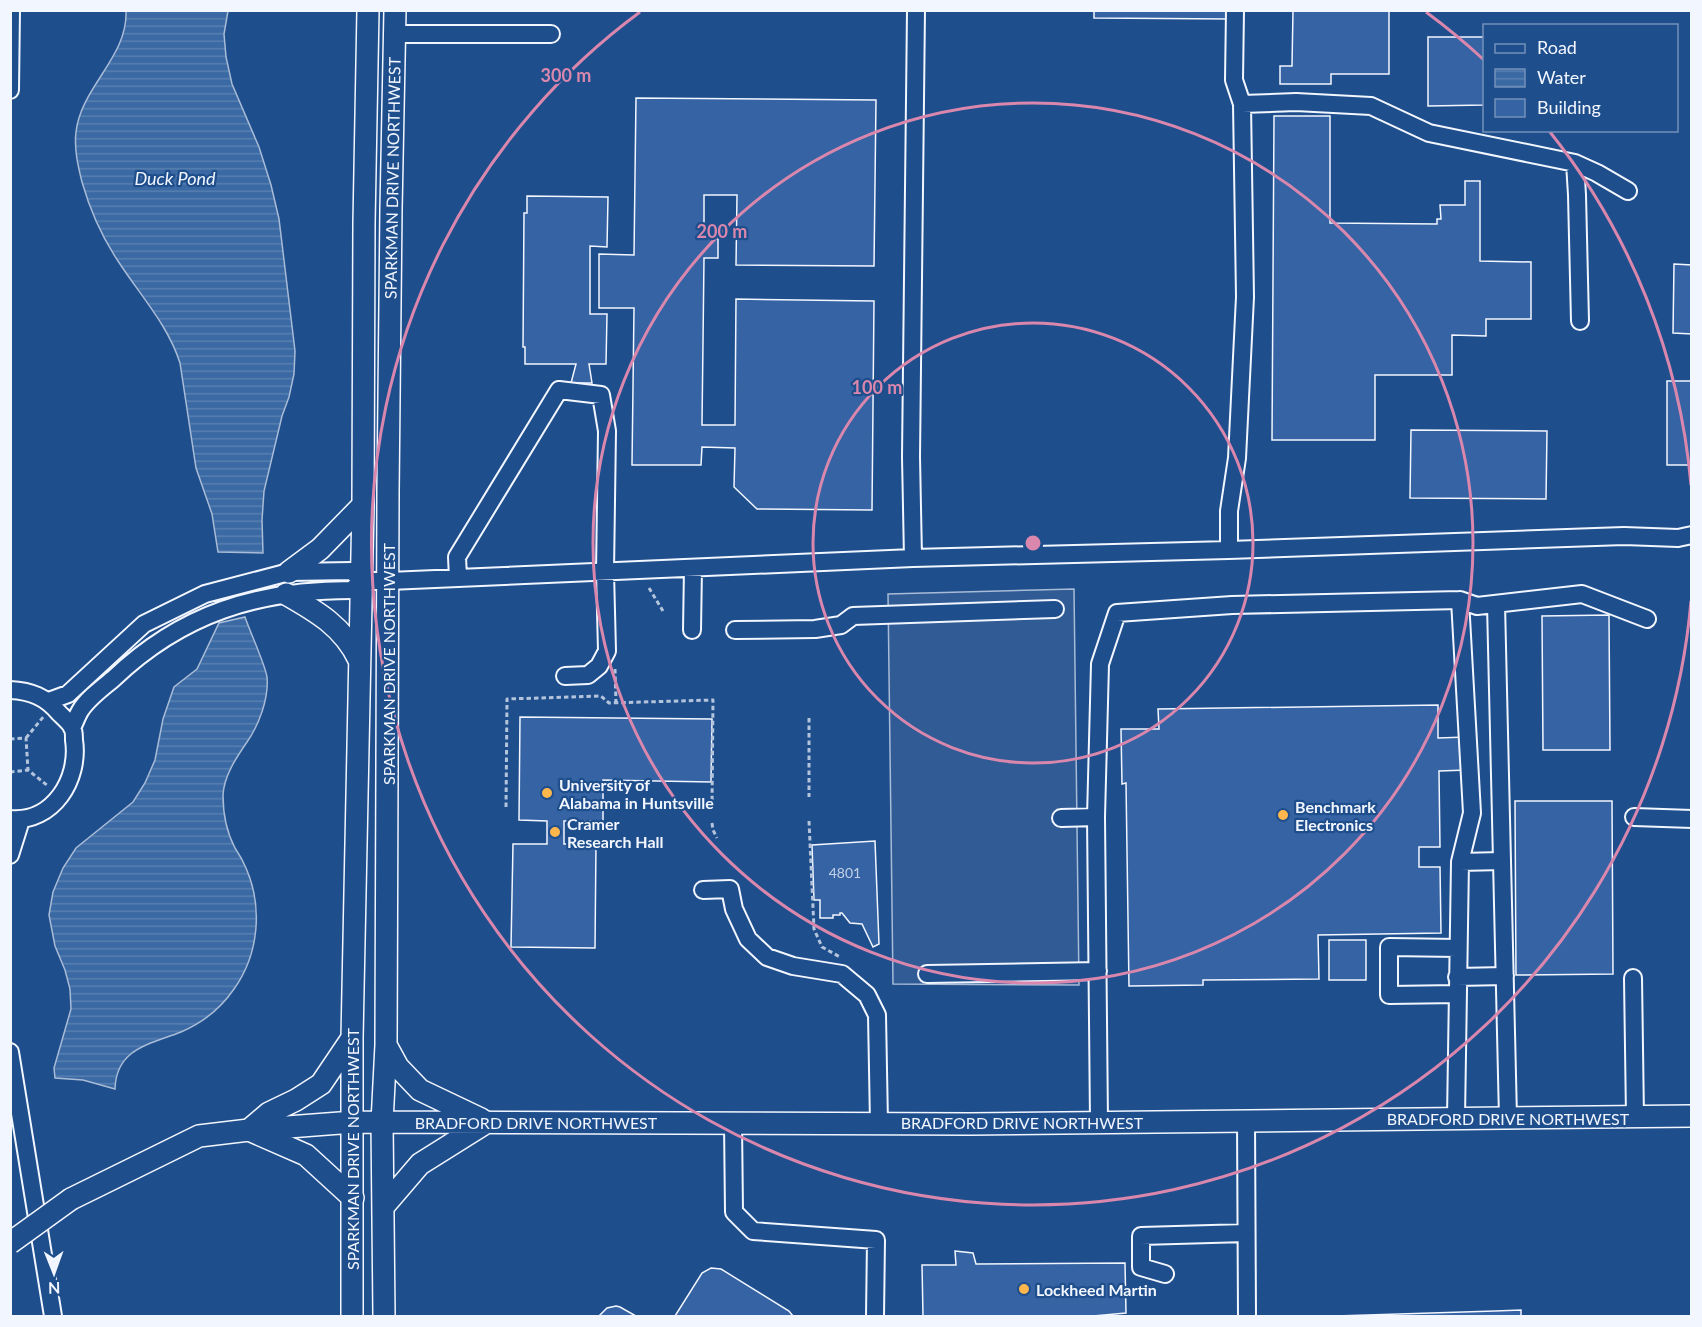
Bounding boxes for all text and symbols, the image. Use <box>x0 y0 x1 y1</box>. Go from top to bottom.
legend <box>1483 24 1678 132</box>
text: Road <box>1537 36 1577 58</box>
street label: SPARKMAN DRIVE NORTHWEST <box>380 56 404 299</box>
text: 300 m <box>541 64 591 86</box>
text: Water <box>1537 66 1586 88</box>
text: Building <box>1537 96 1601 118</box>
water label: Duck Pond <box>134 167 216 189</box>
text: 200 m <box>697 220 747 242</box>
text: 100 m <box>852 376 902 398</box>
centre of rings <box>1023 533 1043 553</box>
street label: SPARKMAN DRIVE NORTHWEST <box>379 542 398 785</box>
place label: University of Alabama in Huntsville <box>558 775 714 812</box>
marker: University of Alabama in Huntsville <box>540 786 554 800</box>
place label: Benchmark Electronics <box>1295 797 1376 834</box>
marker: Benchmark Electronics <box>1276 808 1290 822</box>
place label: Cramer Research Hall <box>567 814 664 851</box>
marker: Cramer Research Hall <box>548 825 562 839</box>
house number: 4801 <box>829 864 861 881</box>
street label: SPARKMAN DRIVE NORTHWEST <box>343 1027 362 1270</box>
street label: BRADFORD DRIVE NORTHWEST <box>1387 1109 1630 1128</box>
street label: BRADFORD DRIVE NORTHWEST <box>415 1113 658 1132</box>
street label: BRADFORD DRIVE NORTHWEST <box>901 1113 1144 1132</box>
north arrow <box>24 1243 84 1303</box>
text: N <box>48 1279 61 1298</box>
place label: Lockheed Martin <box>1036 1280 1157 1299</box>
marker: Lockheed Martin <box>1017 1282 1031 1296</box>

